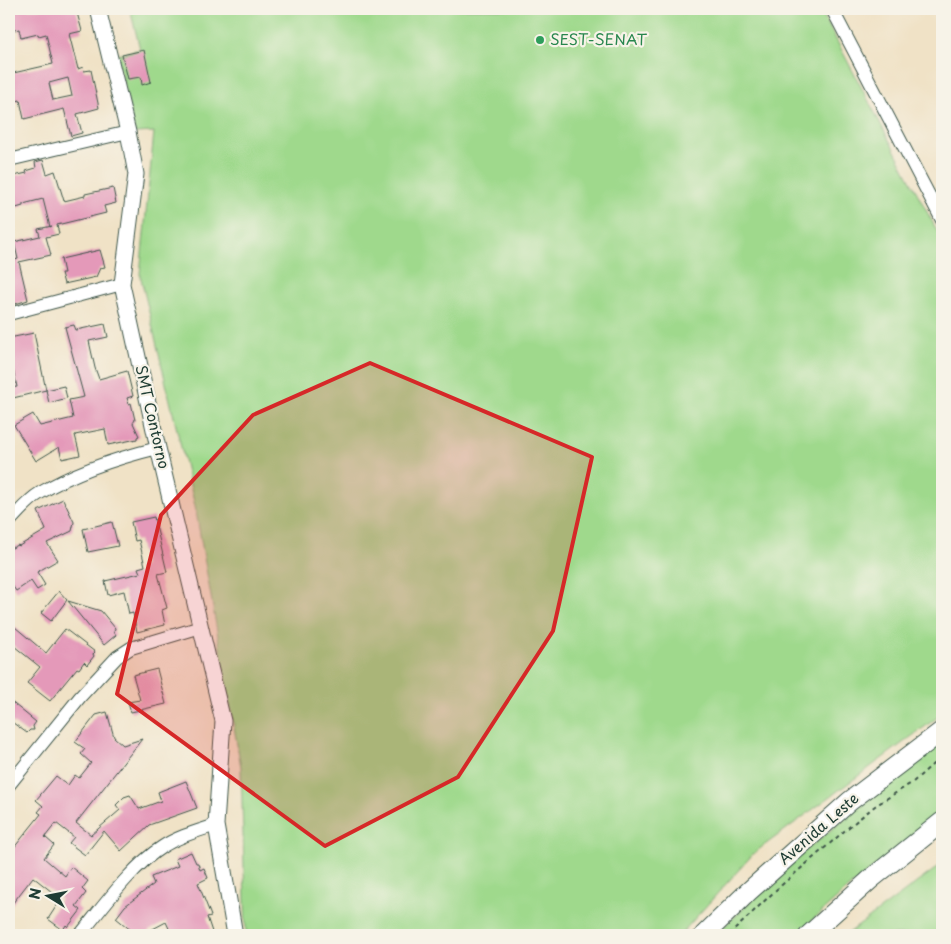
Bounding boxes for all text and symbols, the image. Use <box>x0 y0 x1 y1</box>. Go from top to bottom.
place label: SEST-SENAT <box>550 27 648 50</box>
marker: SEST-SENAT <box>534 34 546 46</box>
street label: SMT Contorno <box>130 363 177 471</box>
street label: Avenida Leste <box>773 786 863 869</box>
north arrow <box>22 872 72 922</box>
text: N <box>23 886 46 901</box>

